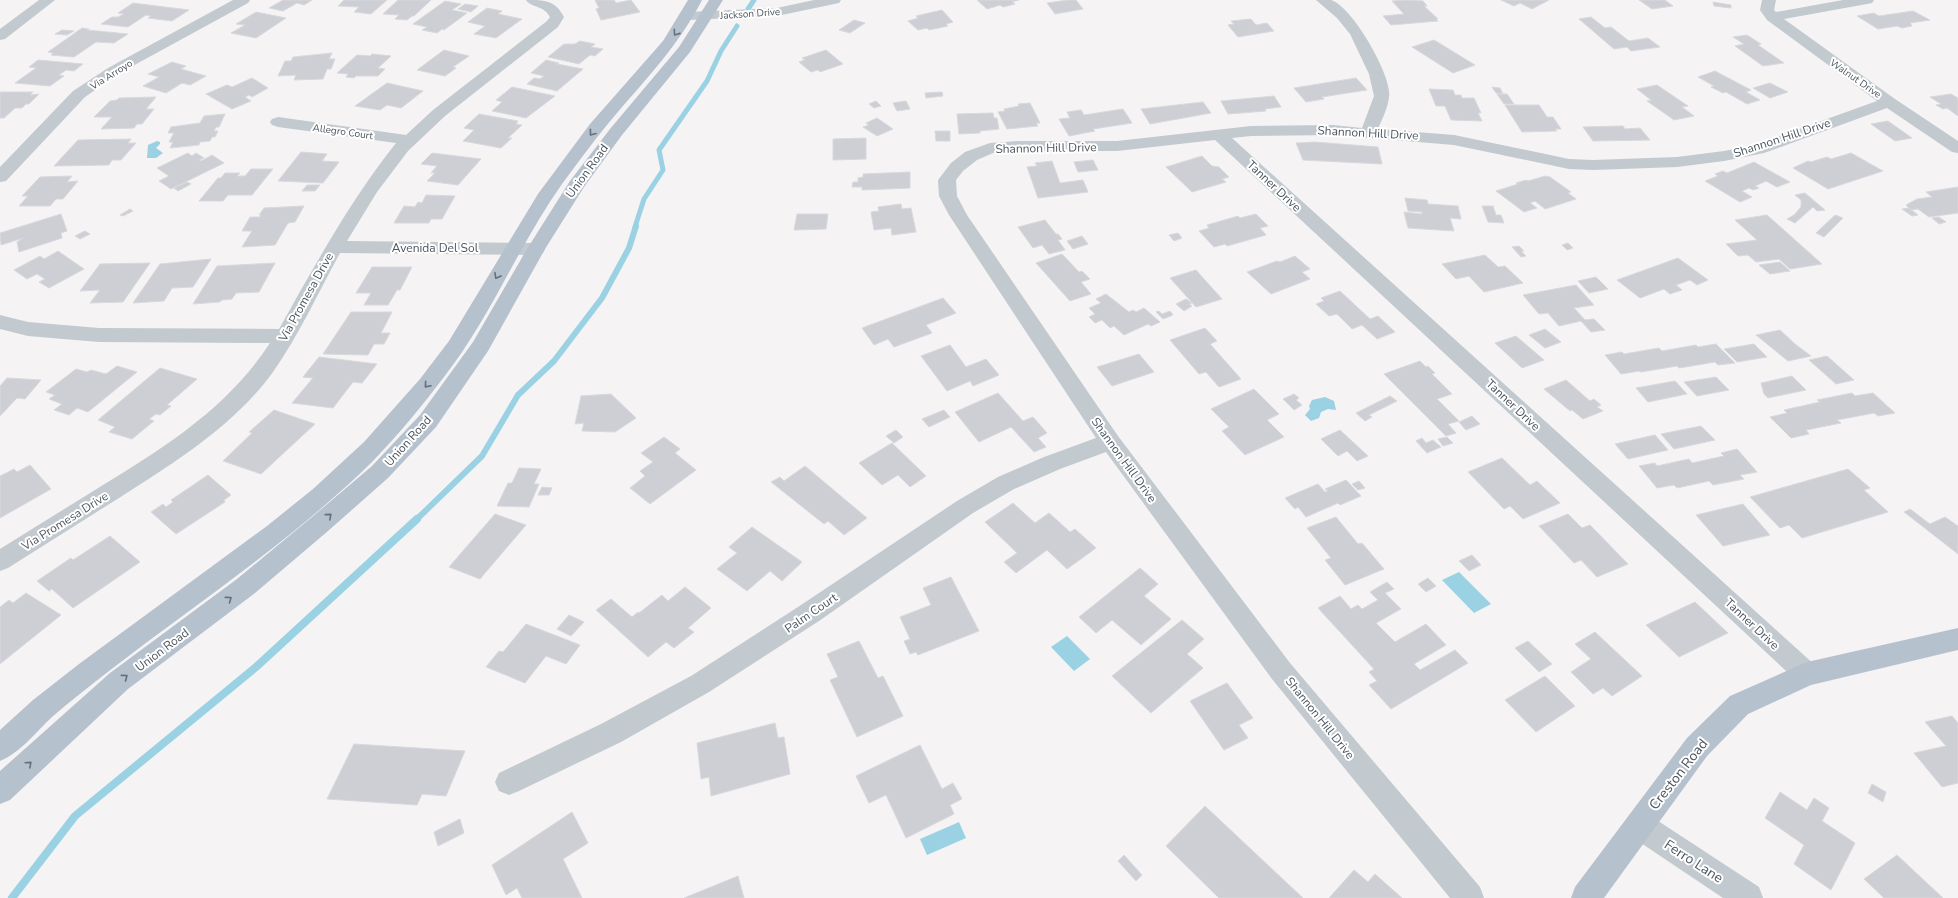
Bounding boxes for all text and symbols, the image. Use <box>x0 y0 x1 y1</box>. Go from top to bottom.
street label: Jackson Drive <box>718 5 781 23</box>
one-way arrow <box>673 29 680 36</box>
street label: Via Arroyo <box>87 56 136 94</box>
street label: Walnut Drive <box>1827 56 1884 102</box>
street label: Shannon Hill Drive <box>1731 115 1833 161</box>
street label: Allegro Court <box>312 121 374 143</box>
street label: Shannon Hill Drive <box>1317 122 1419 144</box>
one-way arrow <box>589 129 597 136</box>
street label: Shannon Hill Drive <box>995 139 1097 157</box>
street label: Union Road <box>562 141 612 201</box>
street label: Tanner Drive <box>1243 157 1305 215</box>
street label: Avenida Del Sol <box>392 240 479 256</box>
street label: Via Promesa Drive <box>274 250 337 345</box>
one-way arrow <box>495 272 502 279</box>
street label: Tanner Drive <box>1482 376 1544 434</box>
one-way arrow <box>425 381 432 388</box>
street label: Union Road <box>381 412 435 470</box>
street label: Shannon Hill Drive <box>1088 414 1160 506</box>
street label: Via Promesa Drive <box>18 488 111 555</box>
one-way arrow <box>325 514 332 521</box>
street label: Palm Court <box>781 589 841 637</box>
street label: Tanner Drive <box>1721 595 1783 653</box>
one-way arrow <box>225 597 232 604</box>
street label: Union Road <box>132 625 192 675</box>
one-way arrow <box>121 674 128 682</box>
street label: Shannon Hill Drive <box>1282 674 1358 762</box>
street label: Creston Road <box>1645 735 1712 814</box>
one-way arrow <box>24 761 32 769</box>
street label: Ferro Lane <box>1661 835 1727 888</box>

